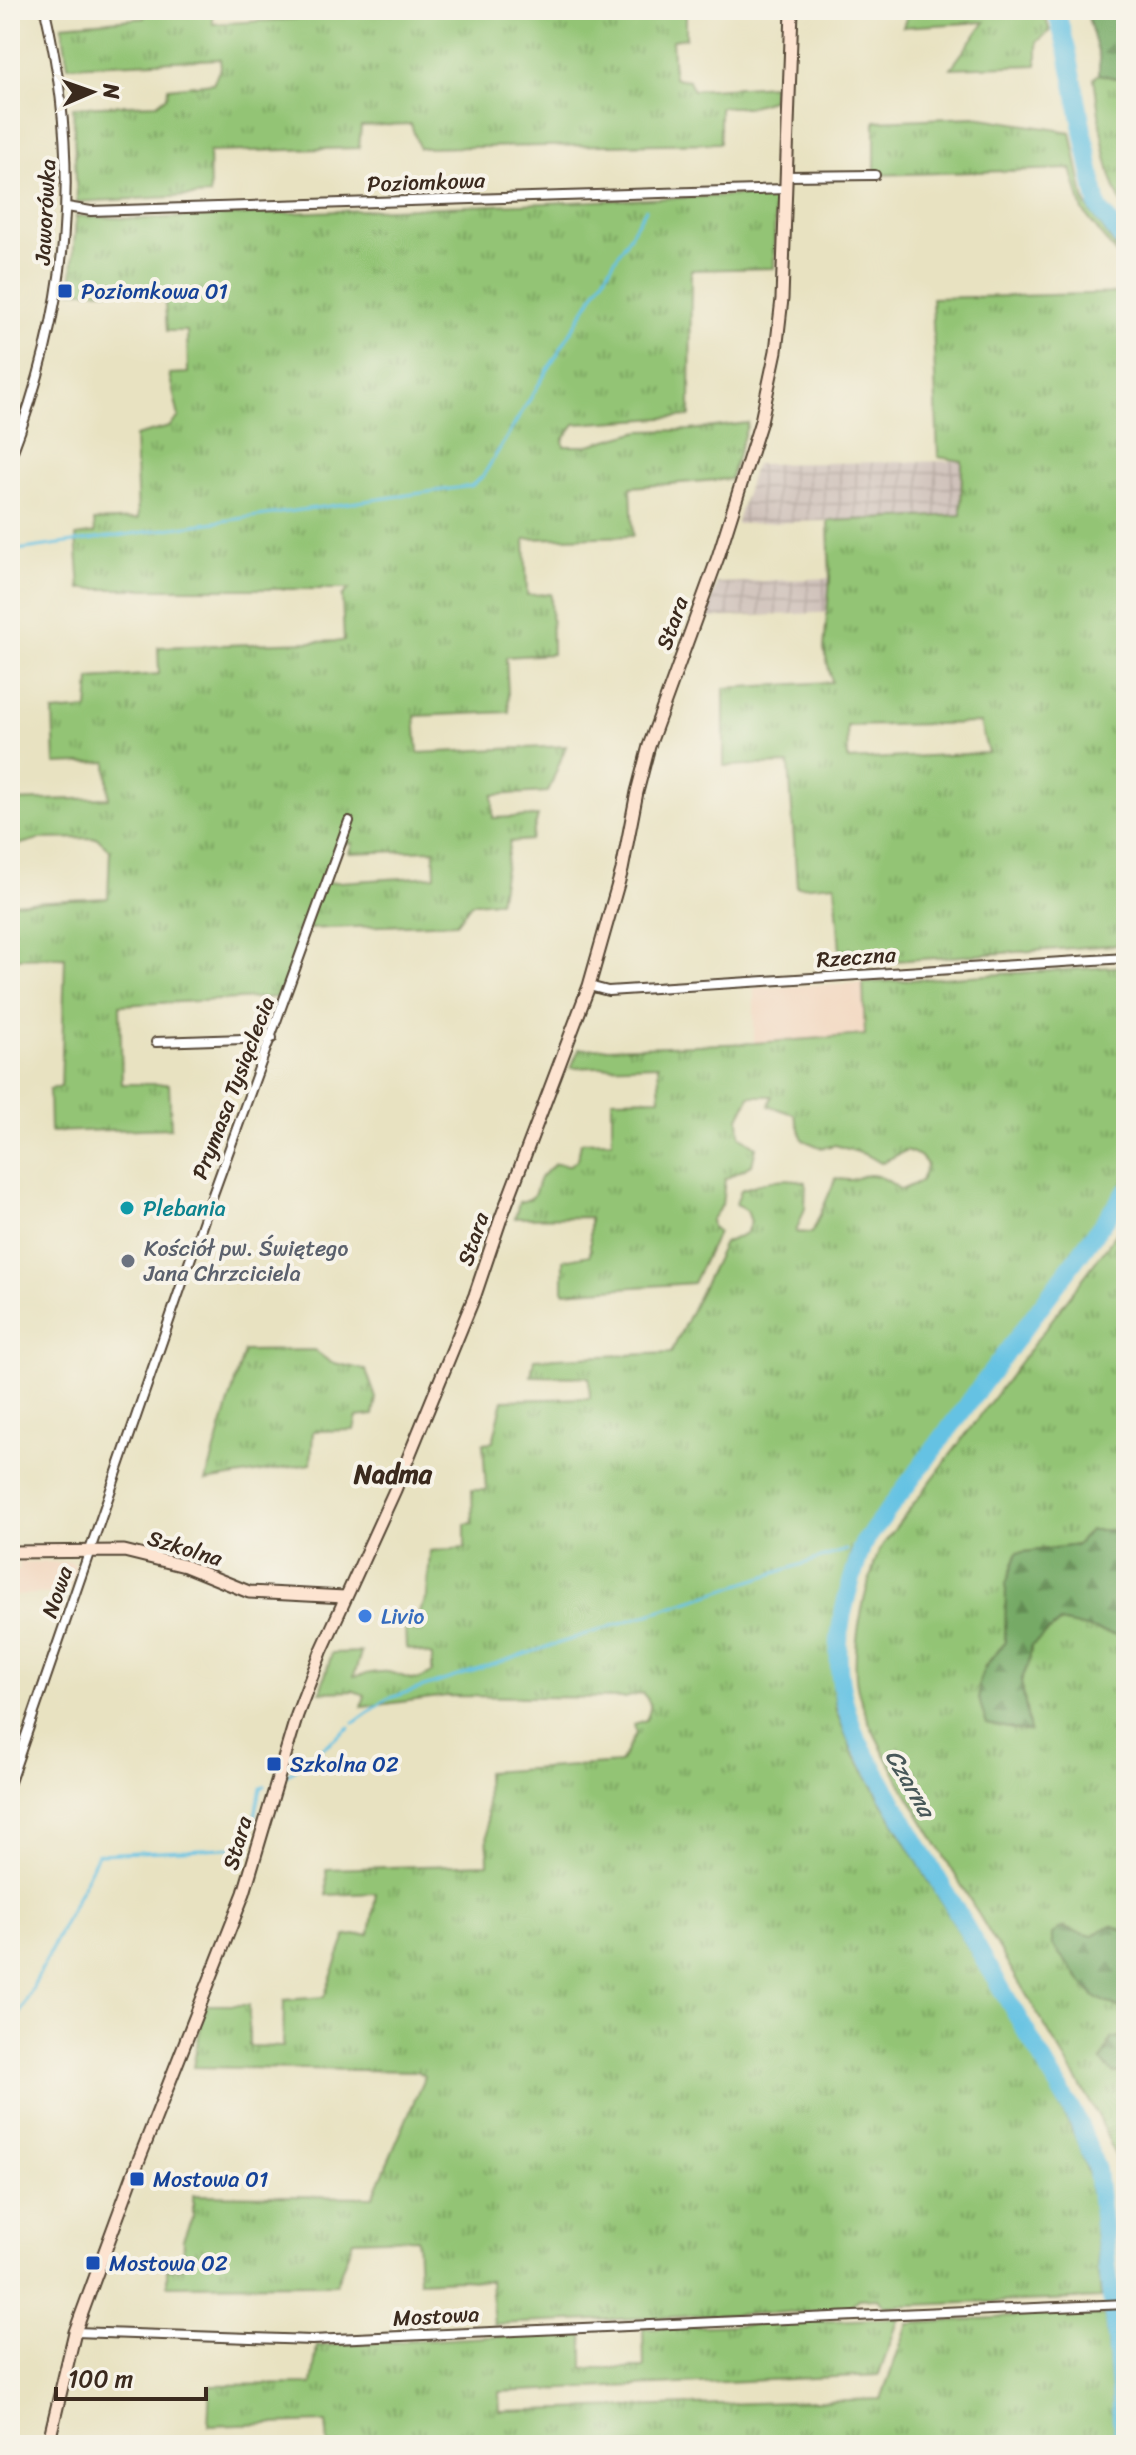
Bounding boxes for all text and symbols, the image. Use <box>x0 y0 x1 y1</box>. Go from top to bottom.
north arrow <box>52 52 132 132</box>
text: N <box>92 82 131 100</box>
street label: Jaworówka <box>23 158 67 267</box>
street label: Poziomkowa <box>366 160 487 204</box>
place label: Poziomkowa 01 <box>81 272 228 311</box>
marker: Poziomkowa 01 <box>56 282 74 300</box>
street label: Stara <box>644 590 700 655</box>
street label: Rzeczna <box>815 935 898 979</box>
street label: Prymasa Tysiąclecia <box>180 991 286 1185</box>
place label: Plebania <box>143 1189 226 1228</box>
marker: Plebania <box>118 1199 136 1217</box>
street label: Stara <box>446 1206 501 1271</box>
place label: Kościół pw. Świętego Jana Chrzciciela <box>143 1229 348 1293</box>
marker: Kościół pw. Świętego Jana Chrzciciela <box>119 1252 137 1270</box>
district label: Nadma <box>353 1451 433 1497</box>
street label: Szkolna <box>143 1518 228 1578</box>
street label: Nowa <box>30 1560 84 1623</box>
place label: Livio <box>381 1597 425 1636</box>
marker: Livio <box>356 1607 374 1625</box>
water label: Czarna <box>873 1741 948 1828</box>
place label: Szkolna 02 <box>290 1745 399 1784</box>
marker: Szkolna 02 <box>265 1755 283 1773</box>
street label: Stara <box>211 1810 264 1875</box>
place label: Mostowa 01 <box>153 2160 268 2199</box>
marker: Mostowa 01 <box>128 2170 146 2188</box>
place label: Mostowa 02 <box>109 2244 228 2283</box>
marker: Mostowa 02 <box>84 2254 102 2272</box>
street label: Mostowa <box>392 2294 480 2338</box>
scale bar <box>56 2351 206 2401</box>
text: 100 m <box>68 2358 133 2400</box>

